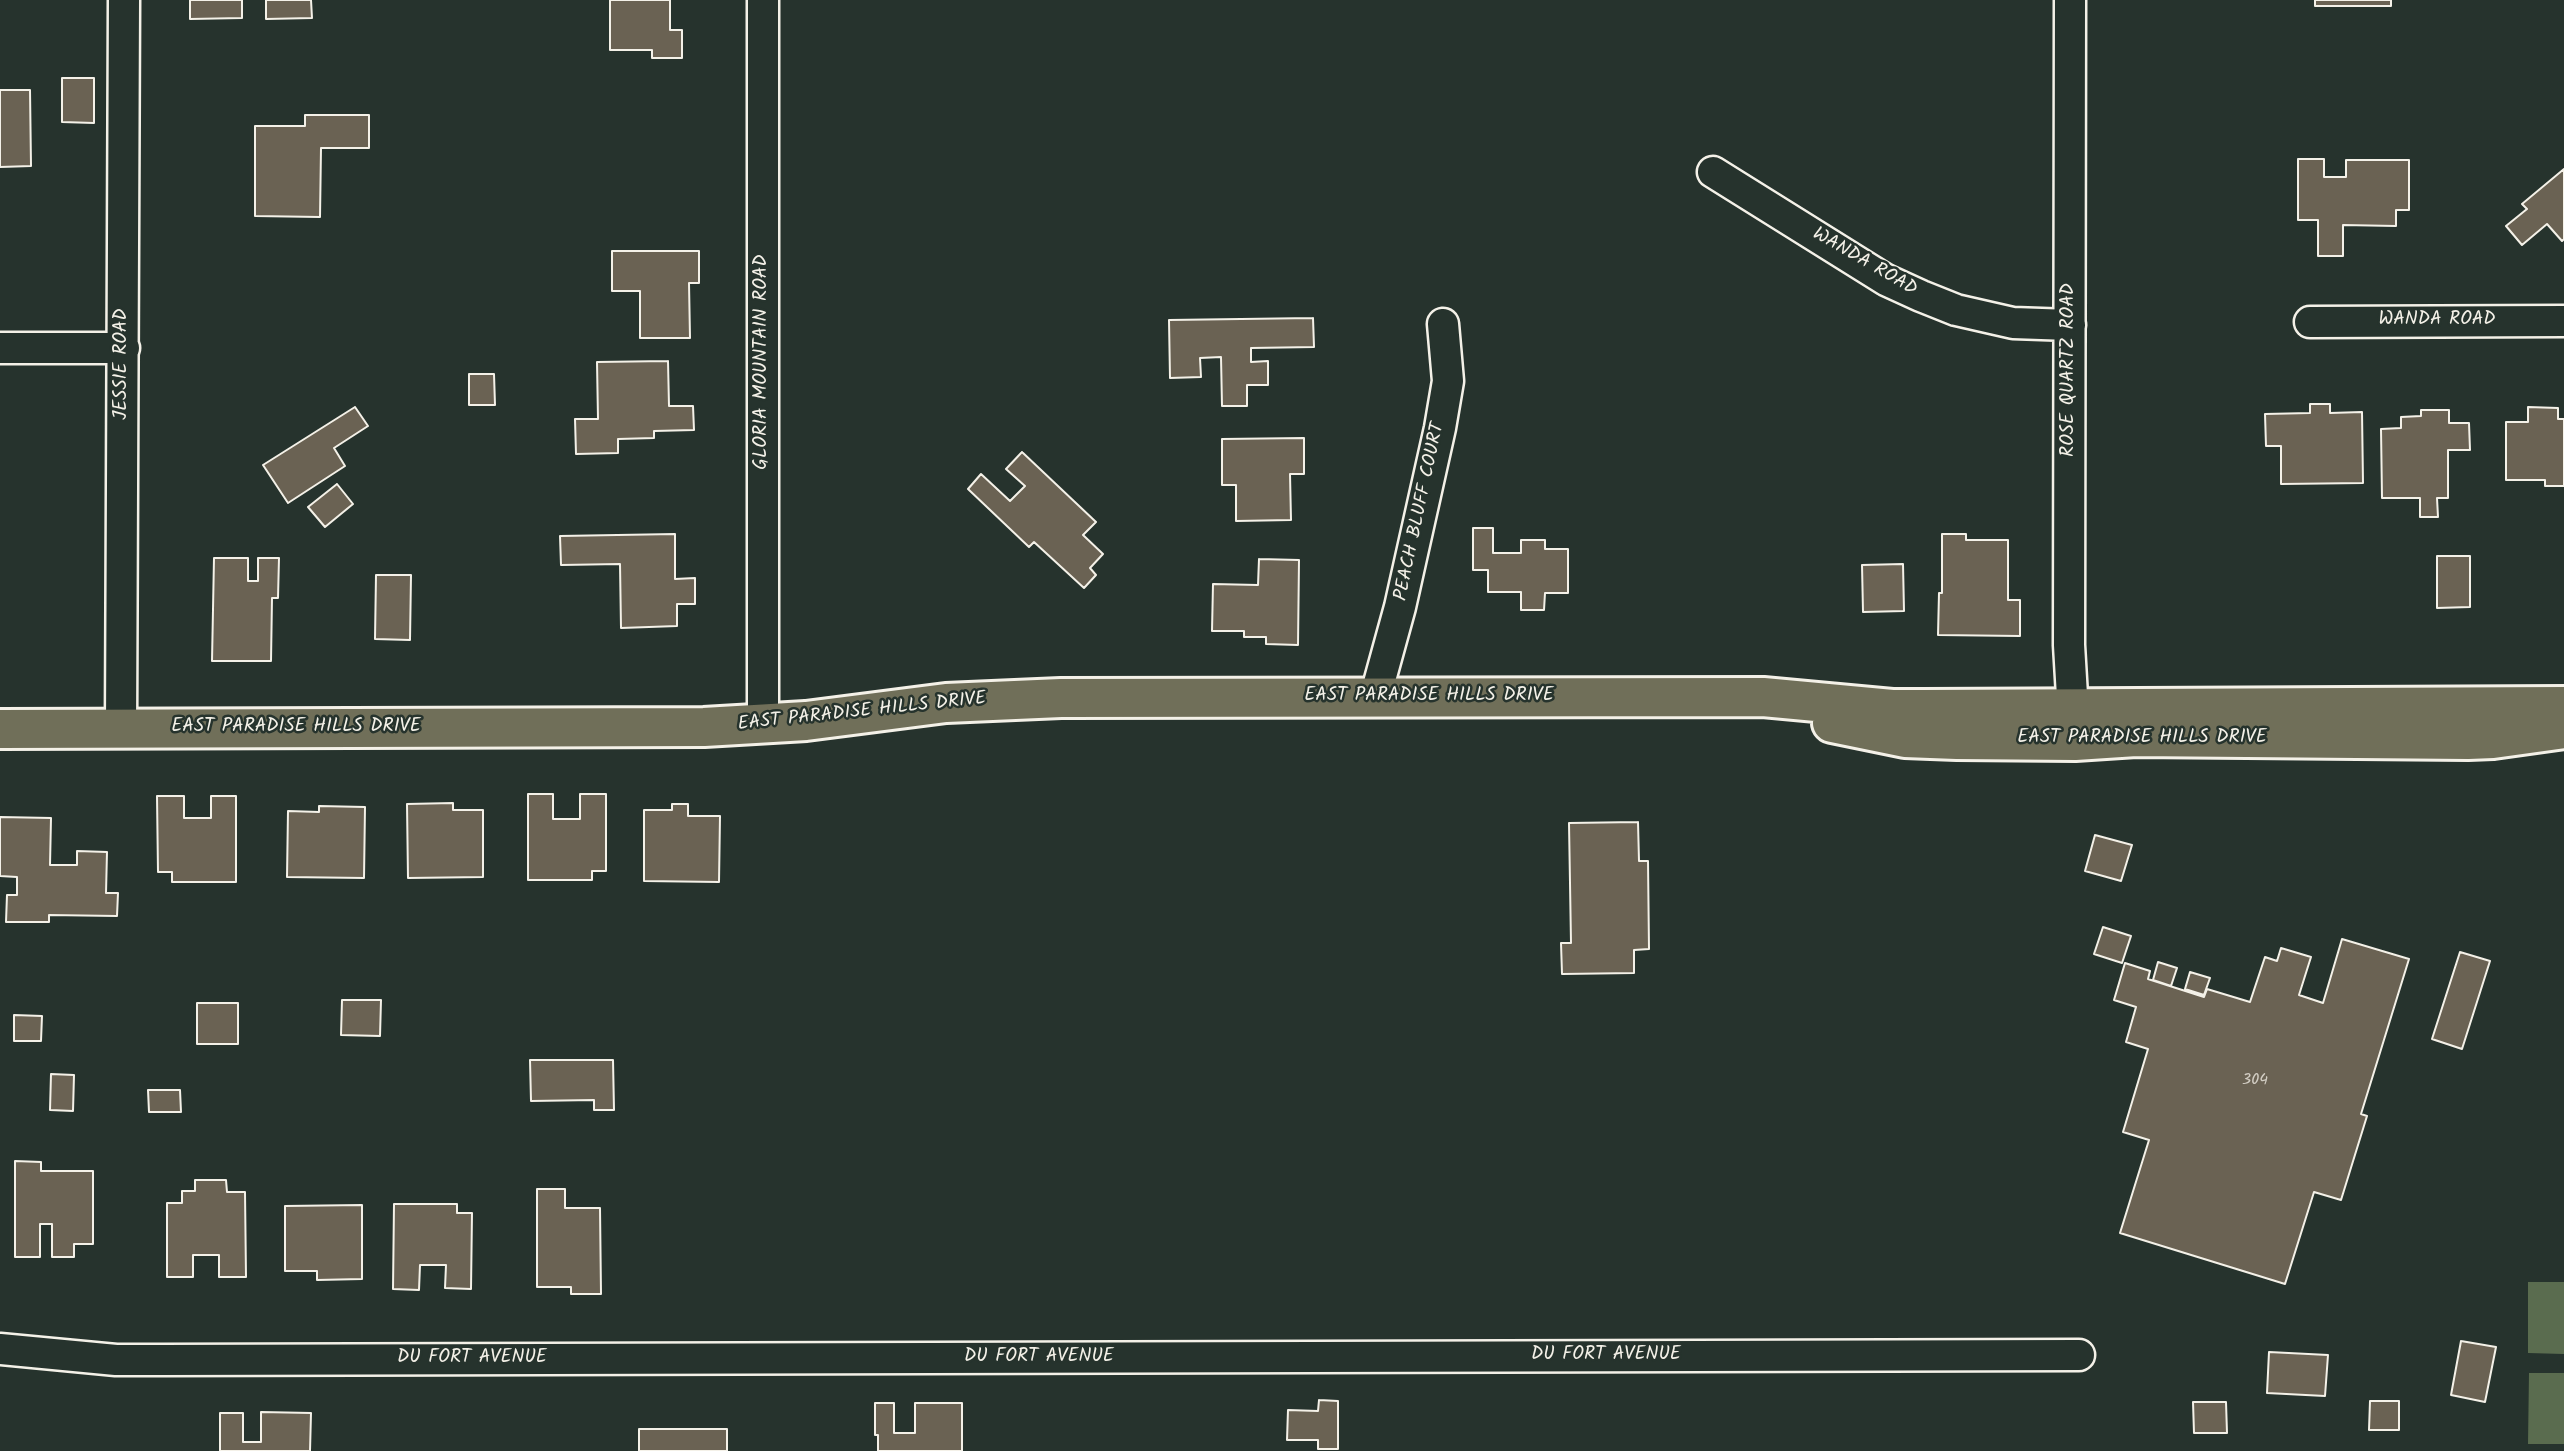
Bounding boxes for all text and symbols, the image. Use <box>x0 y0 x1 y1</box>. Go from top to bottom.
street label: WANDA ROAD <box>1808 224 1920 302</box>
street label: GLORIA MOUNTAIN ROAD <box>752 254 774 470</box>
street label: ROSE QUARTZ ROAD <box>2059 283 2081 457</box>
street label: JESSIE ROAD <box>112 308 134 420</box>
street label: WANDA ROAD <box>2378 310 2496 332</box>
street label: PEACH BLUFF COURT <box>1391 421 1451 603</box>
street label: EAST PARADISE HILLS DRIVE <box>1304 686 1554 708</box>
street label: EAST PARADISE HILLS DRIVE <box>737 689 987 737</box>
street label: EAST PARADISE HILLS DRIVE <box>171 717 421 739</box>
street label: EAST PARADISE HILLS DRIVE <box>2017 728 2267 750</box>
house number: 304 <box>2242 1071 2268 1091</box>
street label: DU FORT AVENUE <box>1531 1345 1681 1367</box>
street label: DU FORT AVENUE <box>964 1347 1114 1369</box>
street label: DU FORT AVENUE <box>397 1348 547 1370</box>

